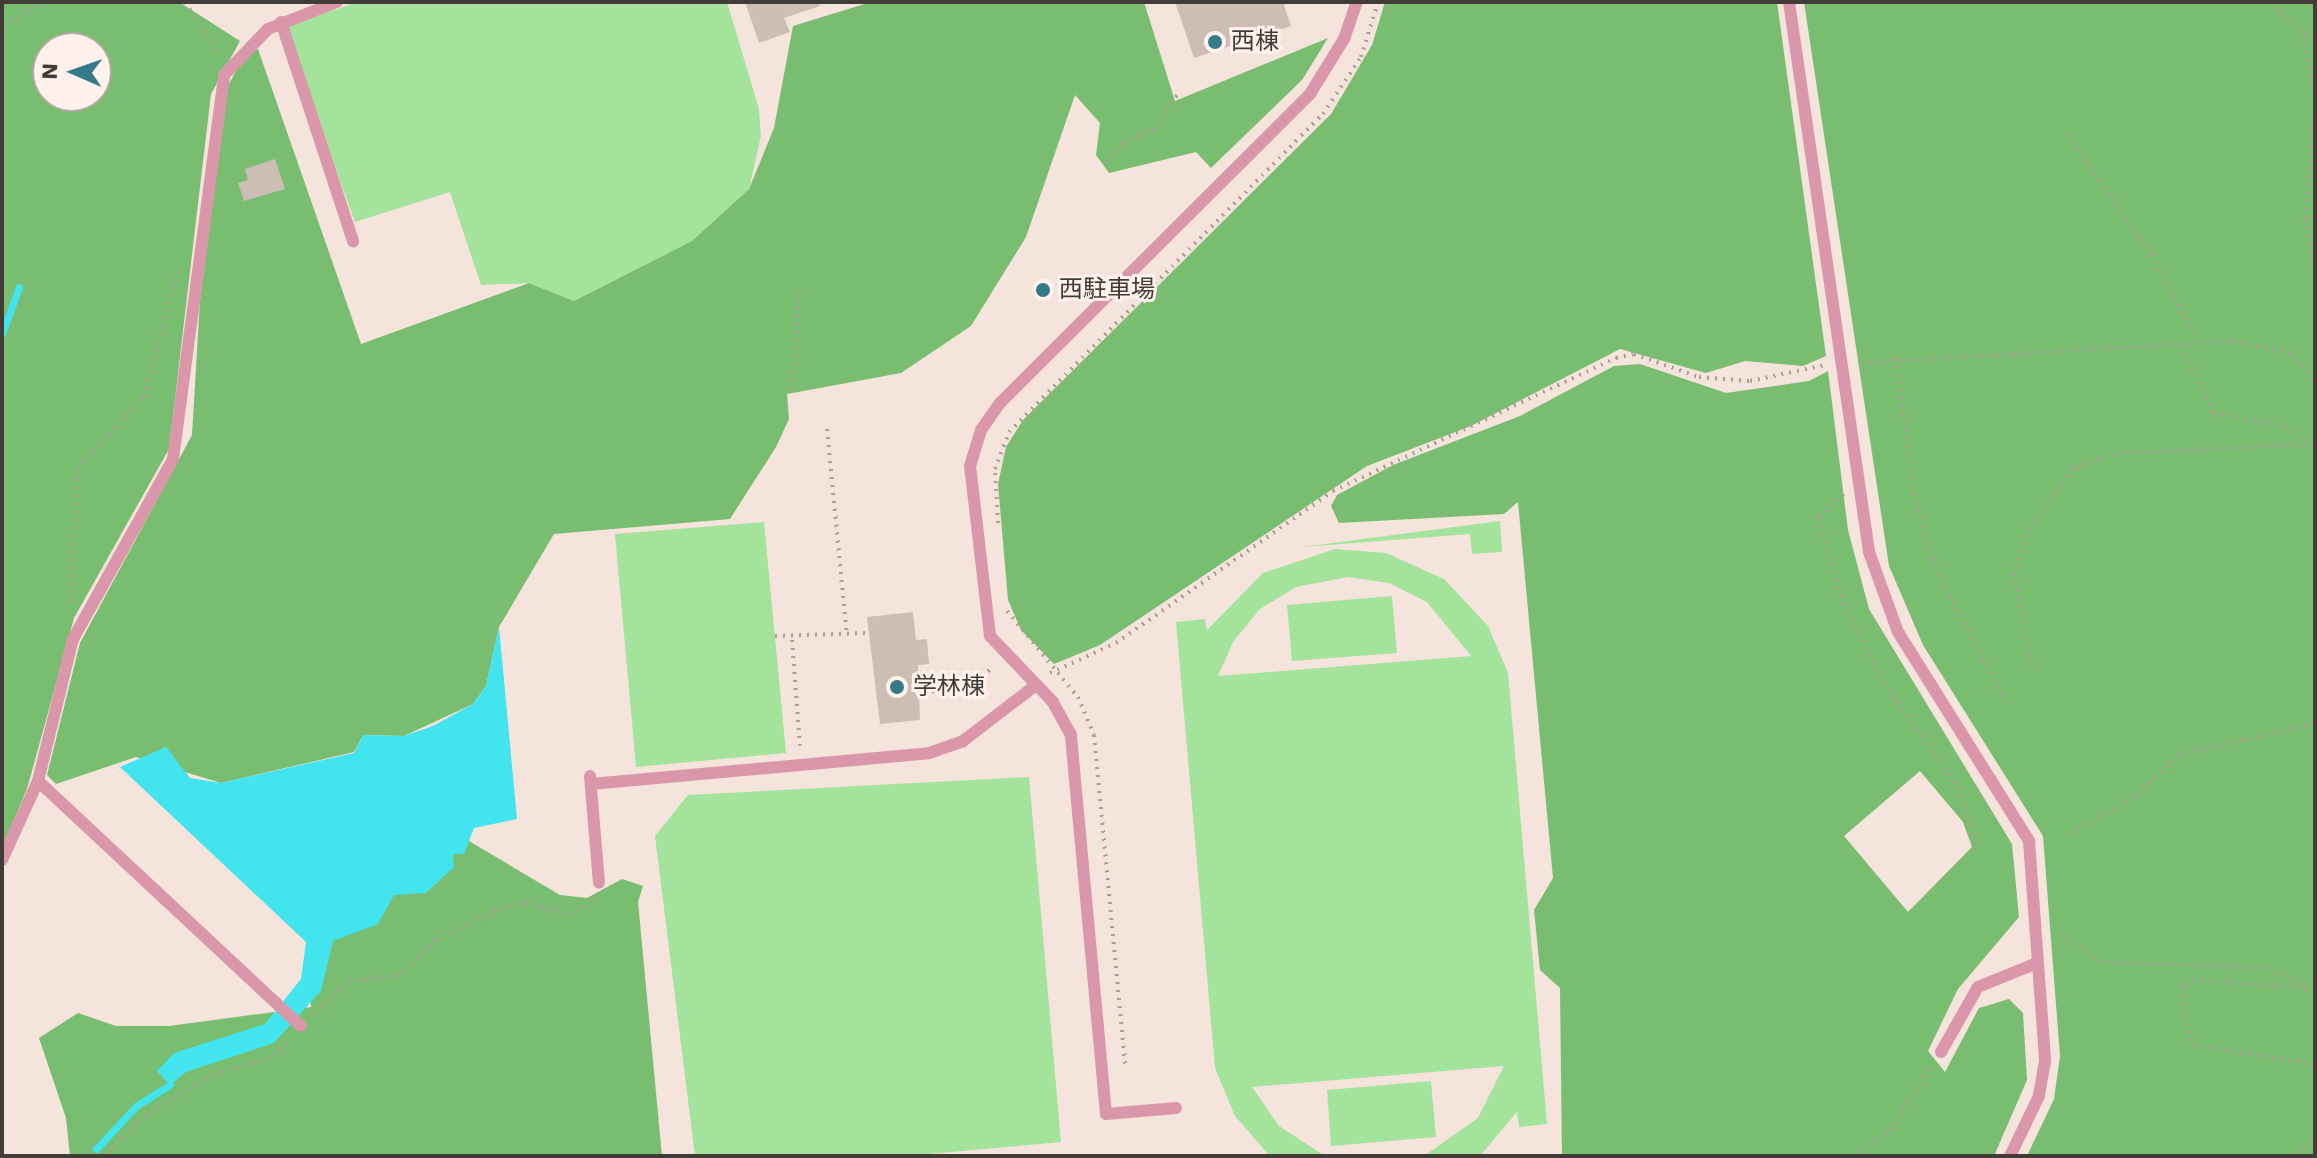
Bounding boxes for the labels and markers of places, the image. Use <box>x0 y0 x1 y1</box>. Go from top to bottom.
place label: 西棟 <box>1231 28 1279 56</box>
marker: 西棟 <box>1206 33 1224 51</box>
place label: 西駐車場 <box>1059 276 1155 304</box>
marker: 西駐車場 <box>1034 281 1052 299</box>
place label: 学林棟 <box>913 673 985 701</box>
marker: 学林棟 <box>888 678 906 696</box>

